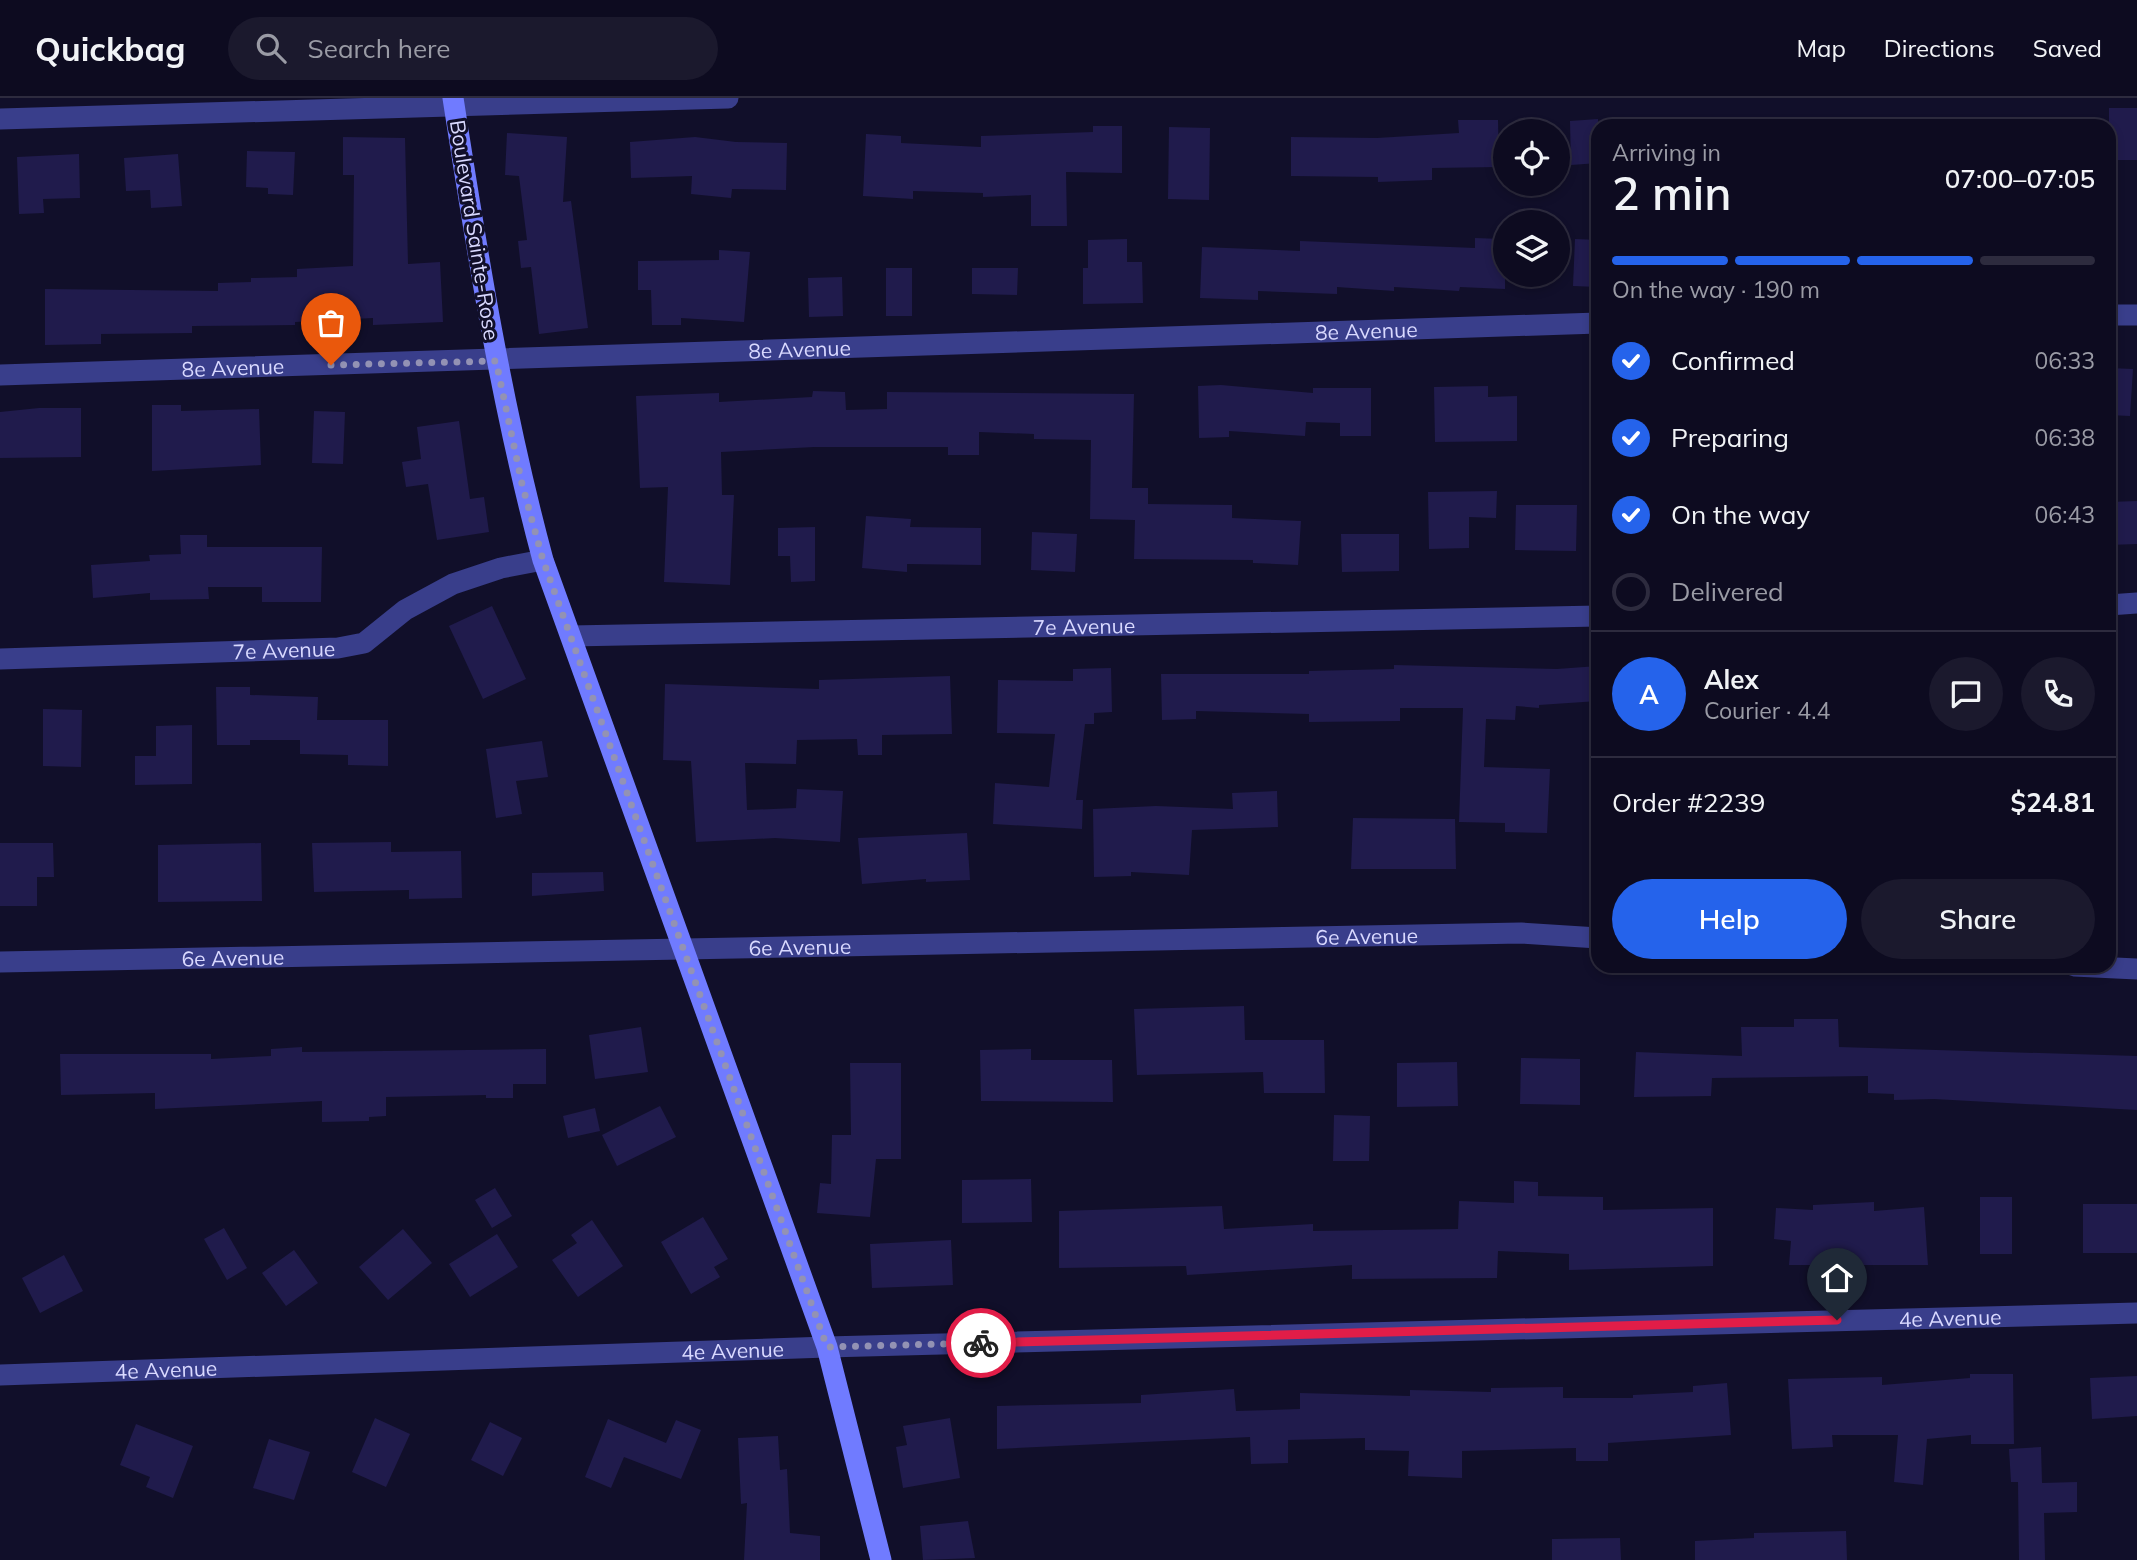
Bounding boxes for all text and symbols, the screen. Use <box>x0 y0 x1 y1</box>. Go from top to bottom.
search box <box>228 17 718 80</box>
text: Quickbag <box>35 28 186 69</box>
icon: search <box>252 29 290 67</box>
text: Search here <box>308 32 450 65</box>
text: Map <box>1796 33 1846 63</box>
text: Directions <box>1884 33 1995 63</box>
text: Saved <box>2033 33 2102 63</box>
street label: Boulevard Sainte-Rose <box>445 118 505 342</box>
map controls <box>1493 119 1570 287</box>
button: locate <box>1493 119 1570 196</box>
text: Arriving in <box>1612 138 1721 167</box>
text: 07:00–07:05 <box>1945 162 2095 195</box>
text: 2 min <box>1612 164 1731 222</box>
button: layers <box>1493 210 1570 287</box>
text: On the way · 190 m <box>1612 275 1820 304</box>
pin <box>301 293 361 365</box>
icon: bag <box>312 304 350 342</box>
street label: 8e Avenue <box>1315 316 1418 345</box>
street label: 8e Avenue <box>748 334 851 364</box>
icon: check <box>1612 342 1650 380</box>
text: Confirmed <box>1671 344 1795 377</box>
text: 06:33 <box>2035 346 2095 375</box>
street label: 8e Avenue <box>181 353 285 382</box>
icon: check <box>1612 419 1650 457</box>
text: Preparing <box>1671 421 1789 454</box>
text: 06:38 <box>2035 423 2095 452</box>
icon: check <box>1612 496 1650 534</box>
text: On the way <box>1671 498 1810 531</box>
text: 06:43 <box>2035 500 2095 529</box>
text: Delivered <box>1671 575 1784 608</box>
street label: 7e Avenue <box>1032 612 1136 640</box>
street label: 7e Avenue <box>232 635 336 664</box>
button: chat <box>1929 657 2003 731</box>
button: phone <box>2021 657 2095 731</box>
text: Alex <box>1704 663 1759 696</box>
text: A <box>1639 678 1659 711</box>
text: Courier · 4.4 <box>1704 696 1830 725</box>
text: Order #2239 <box>1612 786 1765 819</box>
text: $24.81 <box>2011 786 2095 819</box>
button: Help <box>1612 879 1847 959</box>
button: Share <box>1861 879 2095 959</box>
street label: 6e Avenue <box>1315 922 1418 950</box>
street label: 6e Avenue <box>748 933 851 961</box>
street label: 6e Avenue <box>181 944 285 972</box>
pin <box>1807 1248 1867 1320</box>
icon: home <box>1818 1259 1856 1297</box>
street label: 4e Avenue <box>1898 1304 2002 1332</box>
courier <box>946 1308 1016 1378</box>
icon: bike <box>962 1324 1000 1362</box>
street label: 4e Avenue <box>681 1335 784 1365</box>
street label: 4e Avenue <box>114 1355 218 1384</box>

